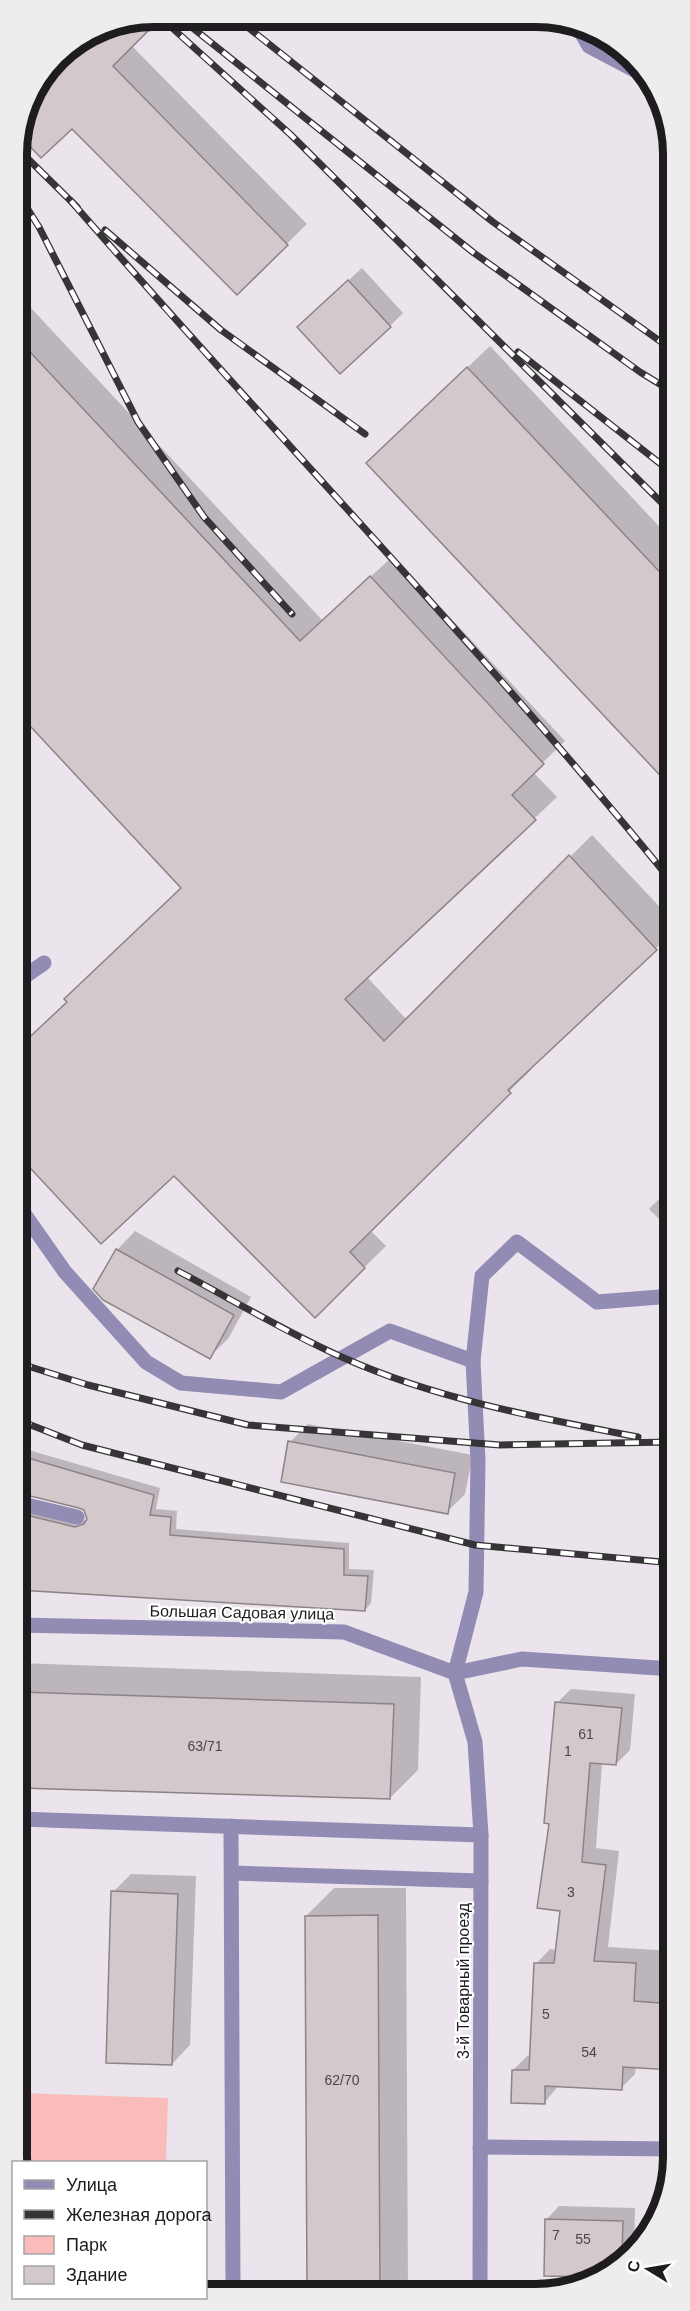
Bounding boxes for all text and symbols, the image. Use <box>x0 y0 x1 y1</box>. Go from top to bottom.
street label: Большая Садовая улица <box>149 1602 335 1623</box>
house number: 61 <box>578 1726 594 1742</box>
house number: 63/71 <box>187 1738 223 1754</box>
house number: 1 <box>564 1743 572 1759</box>
house number: 3 <box>567 1884 575 1900</box>
street label: 3-й Товарный проезд <box>455 1902 472 2059</box>
house number: 5 <box>542 2006 550 2022</box>
house number: 54 <box>581 2044 597 2060</box>
house number: 62/70 <box>324 2072 360 2088</box>
legend <box>12 2161 207 2299</box>
text: Улица <box>66 2175 118 2195</box>
text: Железная дорога <box>66 2205 213 2225</box>
house number: 7 <box>552 2227 560 2243</box>
house number: 55 <box>575 2231 591 2247</box>
text: Парк <box>66 2235 107 2255</box>
north arrow <box>618 2239 678 2299</box>
text: С <box>624 2259 643 2274</box>
text: Здание <box>66 2265 127 2285</box>

